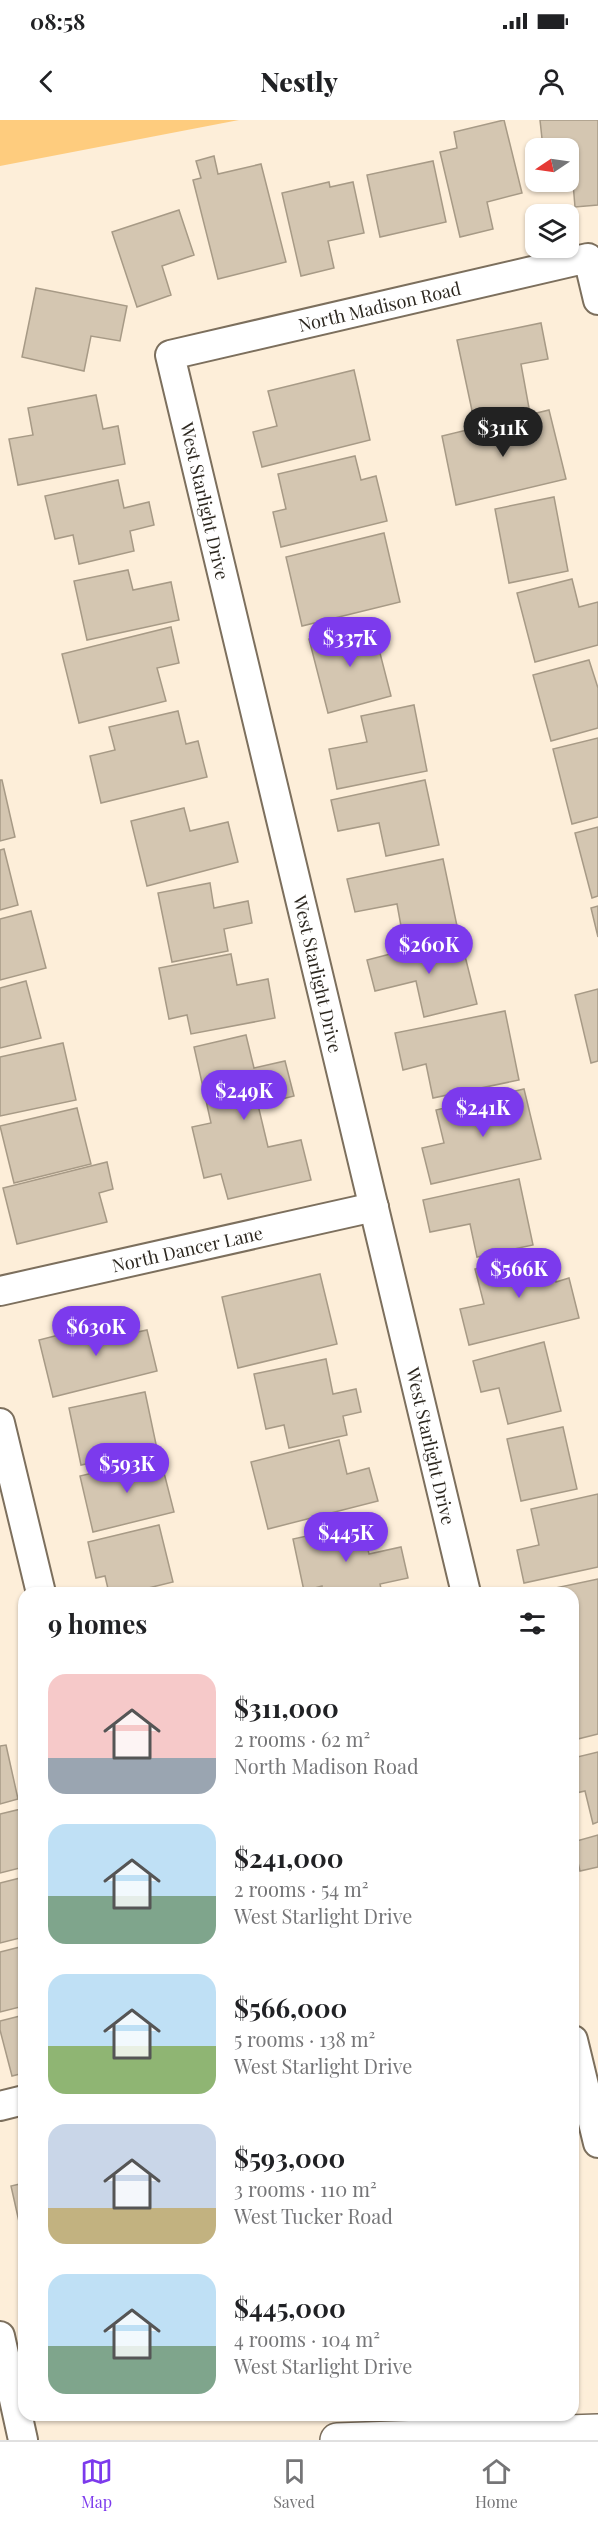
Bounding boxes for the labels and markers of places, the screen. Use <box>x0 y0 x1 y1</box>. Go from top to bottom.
pin: $311K <box>461 407 545 458</box>
pin: $337K <box>308 617 392 668</box>
pin: $260K <box>387 924 471 975</box>
pin: $249K <box>202 1070 286 1121</box>
pin: $241K <box>441 1087 525 1138</box>
pin: $566K <box>477 1248 561 1299</box>
pin: $630K <box>54 1306 138 1357</box>
pin: $593K <box>85 1443 169 1494</box>
pin: $445K <box>304 1512 388 1563</box>

